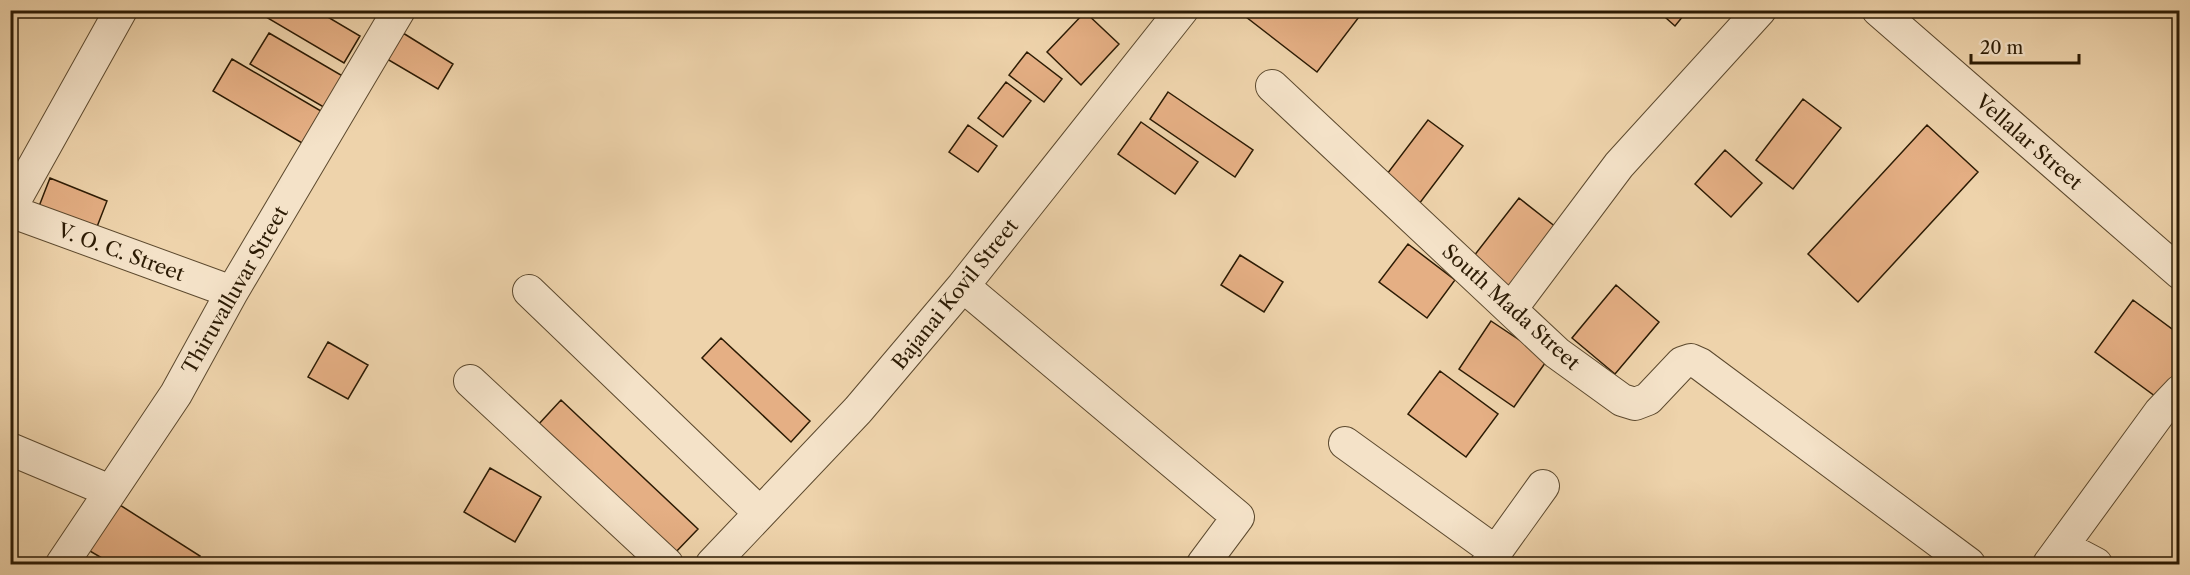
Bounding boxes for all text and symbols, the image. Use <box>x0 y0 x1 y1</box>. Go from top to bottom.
scale bar <box>1971 27 2079 65</box>
text: 20 m <box>1980 37 2024 59</box>
street label: Vellalar Street <box>1970 89 2087 195</box>
street label: Thiruvalluvar Street <box>177 202 293 378</box>
street label: Bajanai Kovil Street <box>887 214 1023 374</box>
street label: V. O. C. Street <box>54 218 188 286</box>
street label: South Mada Street <box>1437 239 1585 375</box>

